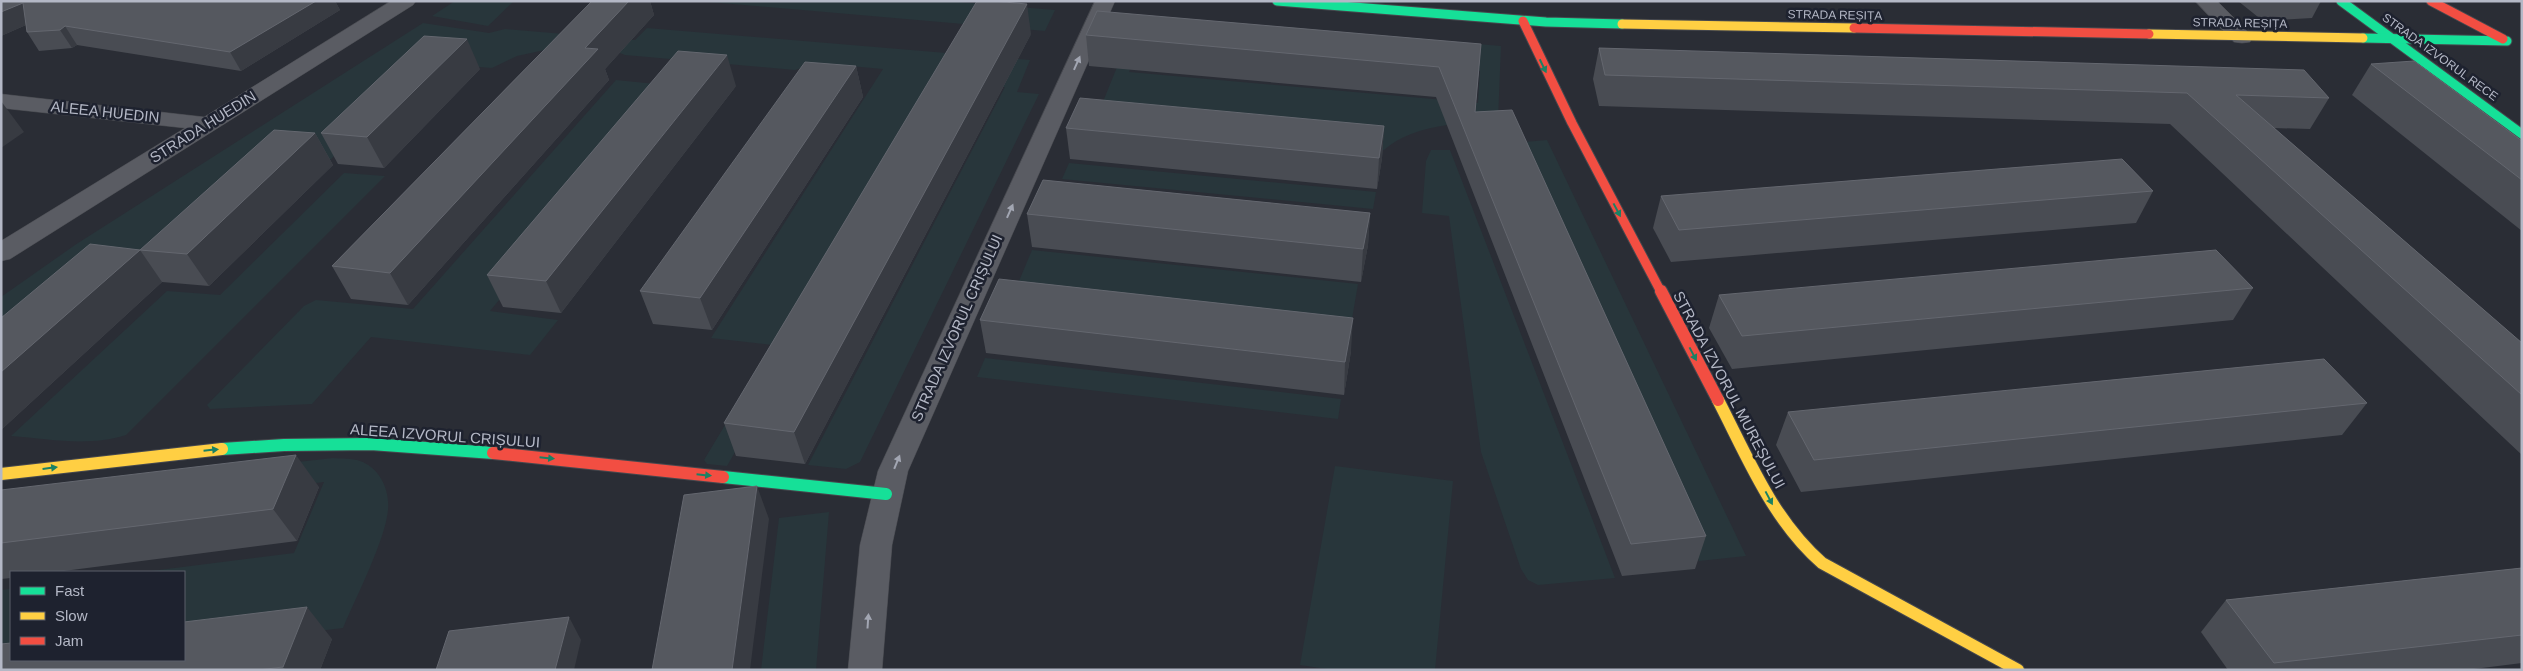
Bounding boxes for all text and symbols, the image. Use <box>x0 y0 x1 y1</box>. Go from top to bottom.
street label: STRADA REȘIȚA <box>1788 7 1882 23</box>
street label: STRADA IZVORUL RECE <box>2379 10 2501 104</box>
street label: STRADA REȘIȚA <box>2193 15 2287 31</box>
one-way arrow <box>1074 56 1082 70</box>
one-way arrow <box>1539 58 1547 73</box>
street label: STRADA HUEDIN <box>147 87 259 166</box>
street label: ALEEA HUEDIN <box>50 97 160 126</box>
one-way arrow <box>1613 203 1621 217</box>
one-way arrow <box>1007 204 1015 218</box>
street label: STRADA IZVORUL CRIȘULUI <box>908 232 1006 424</box>
street label: STRADA IZVORUL MUREȘULUI <box>1670 288 1789 491</box>
one-way arrow <box>1689 347 1697 361</box>
street label: ALEEA IZVORUL CRIȘULUI <box>350 420 541 451</box>
one-way arrow <box>203 446 219 454</box>
one-way arrow <box>540 454 556 462</box>
one-way arrow <box>893 454 901 469</box>
one-way arrow <box>42 464 58 472</box>
one-way arrow <box>696 471 712 479</box>
one-way arrow <box>1765 490 1773 505</box>
legend <box>10 571 185 661</box>
text: Fast <box>55 582 85 599</box>
text: Slow <box>55 607 88 624</box>
one-way arrow <box>865 613 873 629</box>
text: Jam <box>55 632 83 649</box>

